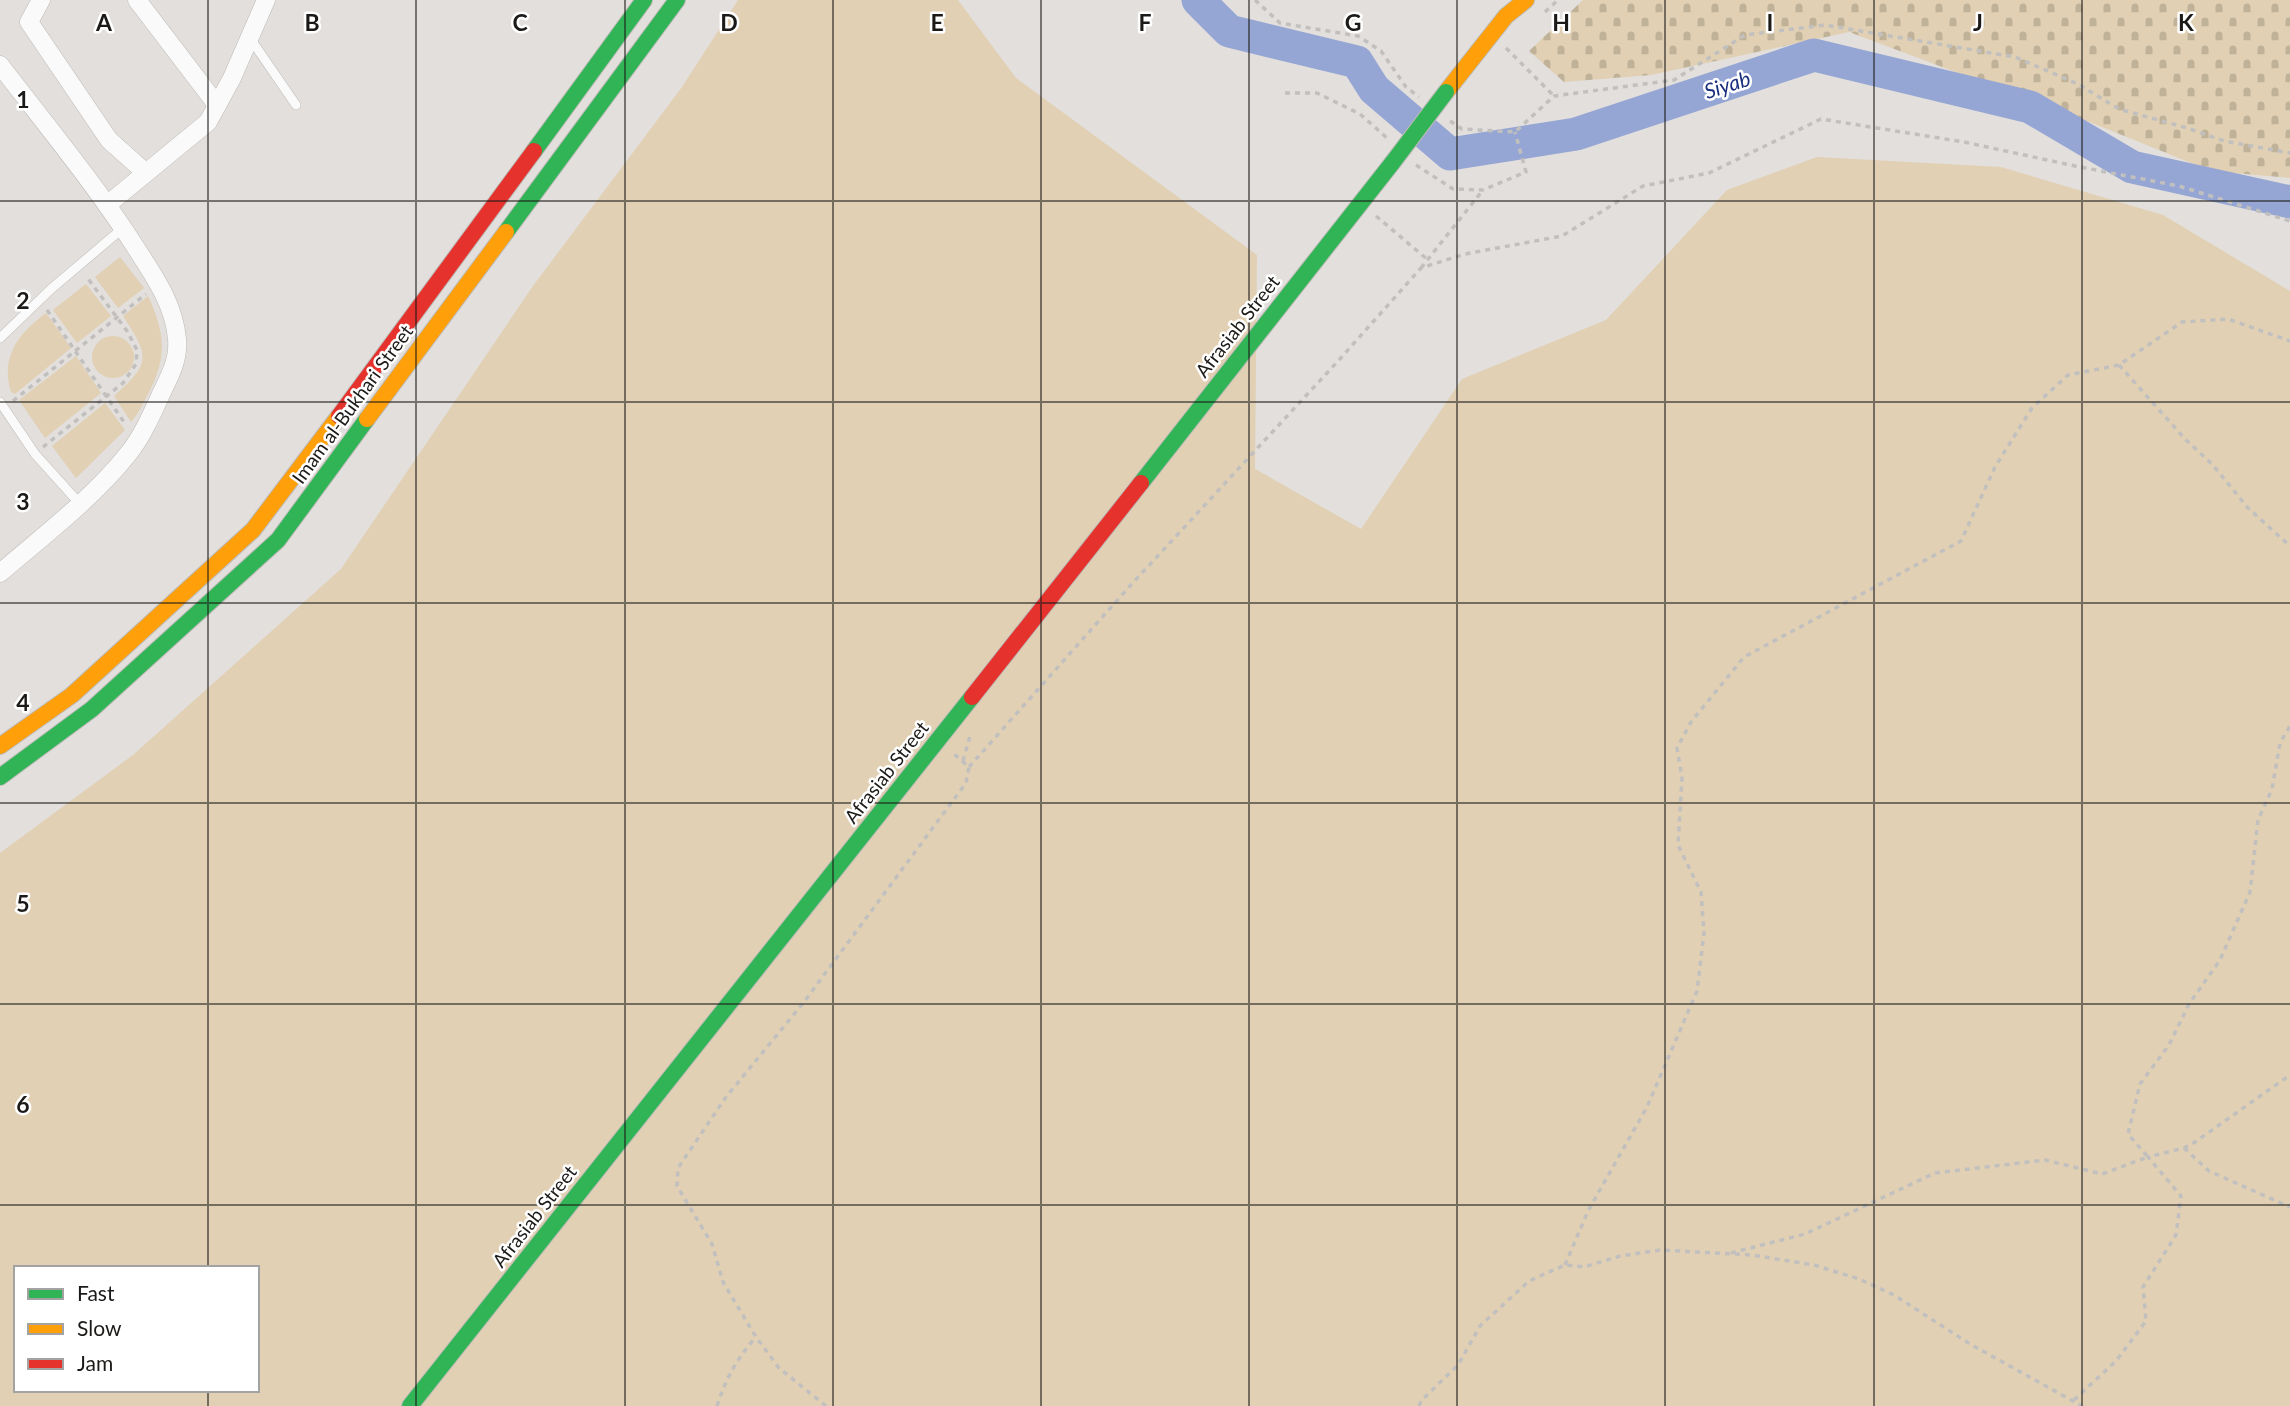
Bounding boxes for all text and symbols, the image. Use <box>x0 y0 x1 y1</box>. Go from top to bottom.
text: A <box>95 8 113 36</box>
text: B <box>304 8 320 36</box>
text: C <box>512 8 528 36</box>
text: D <box>720 8 738 36</box>
text: E <box>930 8 944 36</box>
text: F <box>1138 8 1152 36</box>
text: G <box>1345 8 1361 36</box>
text: H <box>1552 8 1570 36</box>
text: I <box>1767 8 1773 36</box>
text: J <box>1973 8 1983 36</box>
text: K <box>2178 8 2194 36</box>
water label: Siyab <box>1701 65 1753 103</box>
text: 1 <box>16 85 30 113</box>
street label: Afrasiab Street <box>1190 270 1284 382</box>
text: 2 <box>16 286 30 314</box>
street label: Imam al-Bukhari Street <box>287 320 417 488</box>
text: 3 <box>16 487 30 515</box>
text: 4 <box>16 688 30 716</box>
street label: Afrasiab Street <box>839 716 933 828</box>
text: 5 <box>16 889 30 917</box>
text: 6 <box>16 1090 30 1118</box>
street label: Afrasiab Street <box>487 1160 581 1272</box>
legend <box>14 1266 259 1392</box>
text: Fast <box>77 1280 115 1305</box>
text: Slow <box>77 1315 122 1340</box>
text: Jam <box>77 1350 113 1375</box>

